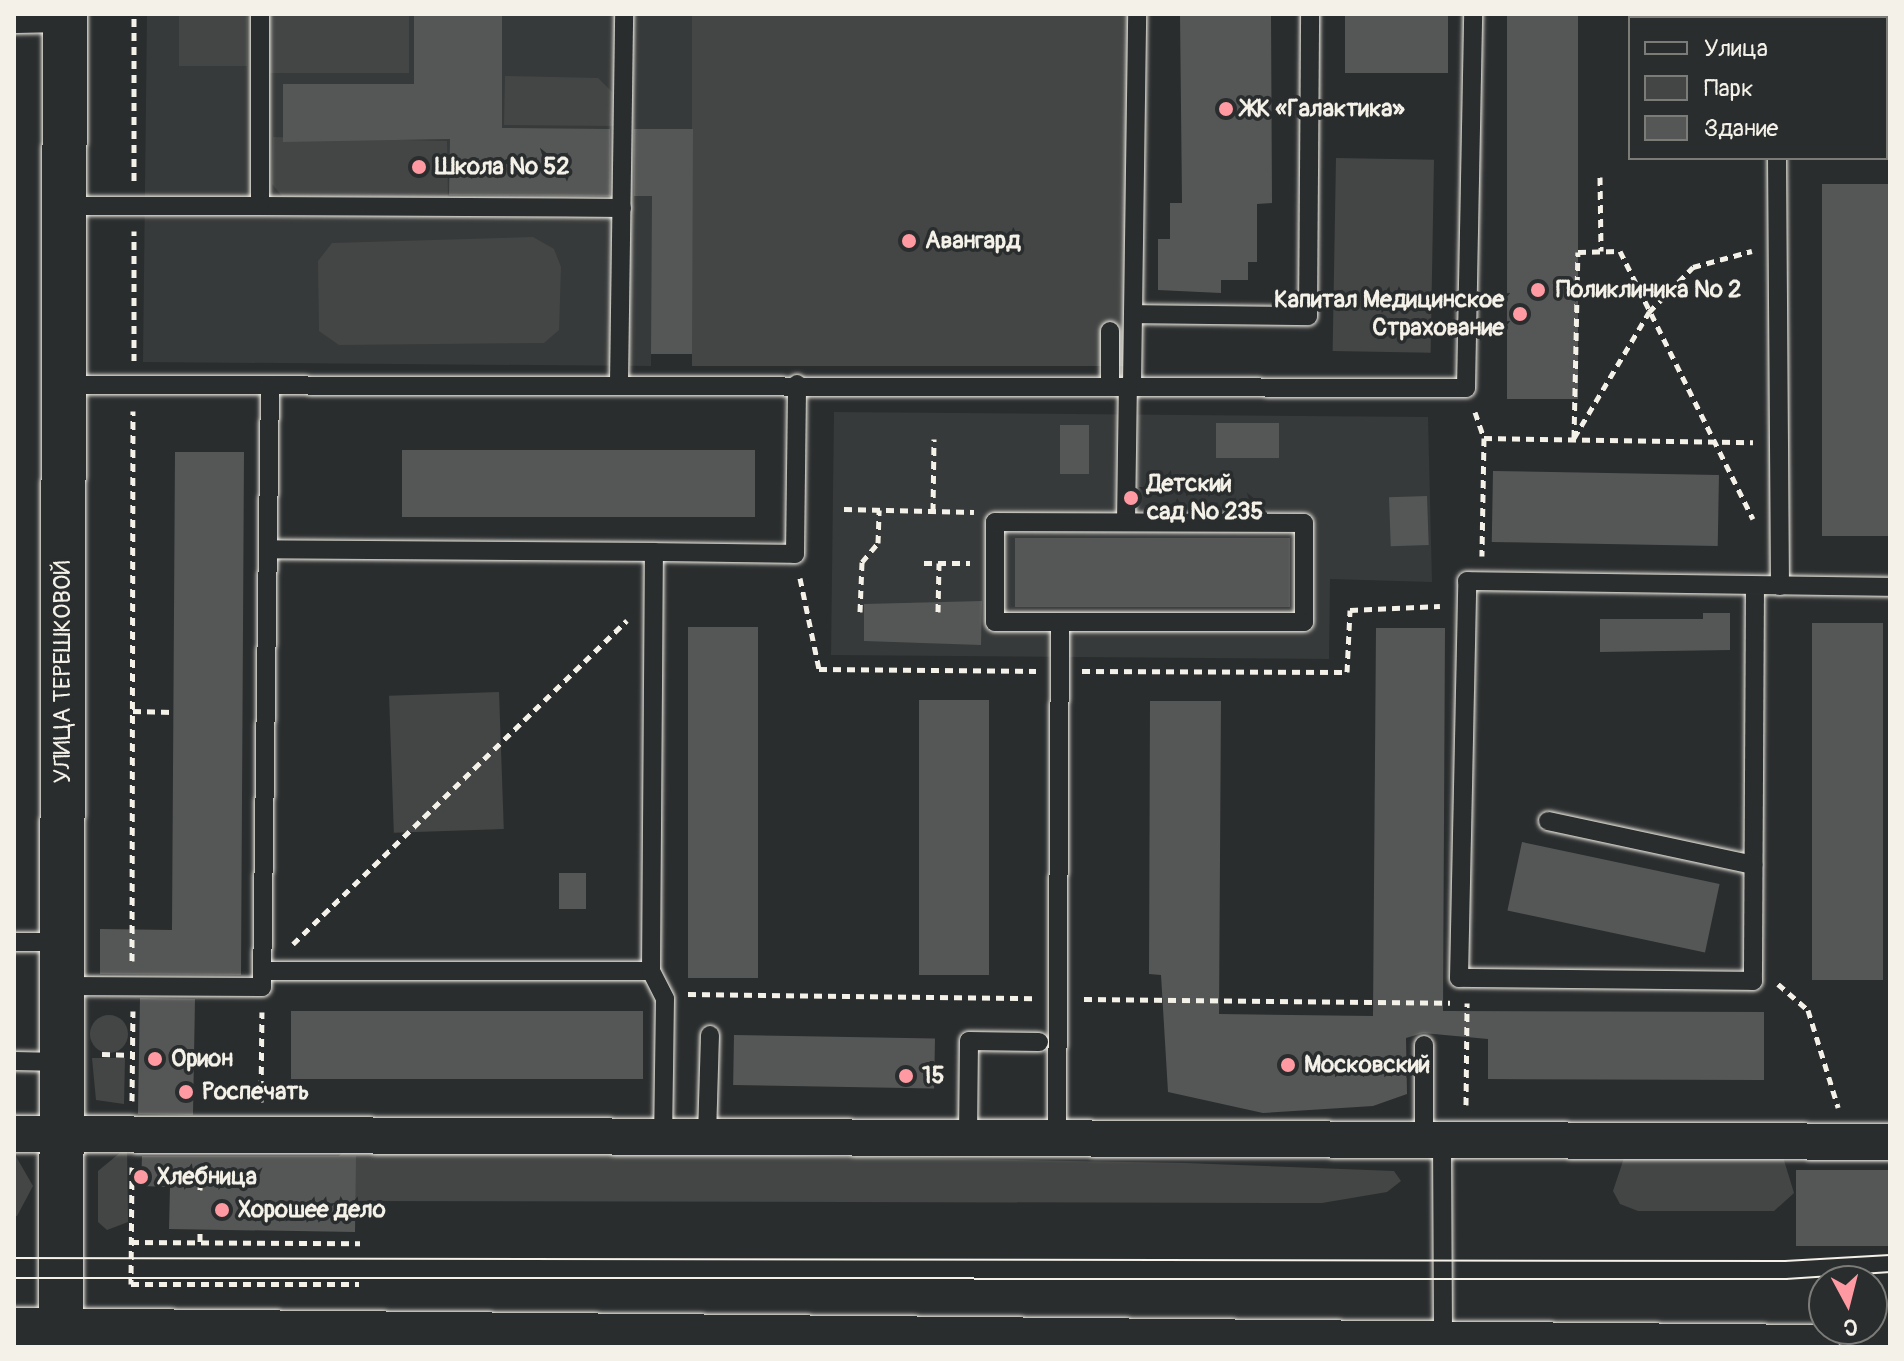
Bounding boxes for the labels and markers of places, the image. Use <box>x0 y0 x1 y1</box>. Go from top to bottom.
place label: ЖК «Галактика» <box>1242 95 1405 123</box>
marker: ЖК «Галактика» <box>1217 100 1235 118</box>
place label: Школа № 52 <box>435 153 570 181</box>
marker: Школа № 52 <box>410 158 428 176</box>
place label: Авангард <box>925 227 1021 255</box>
marker: Авангард <box>900 232 918 250</box>
place label: Поликлиника № 2 <box>1556 276 1741 304</box>
marker: Поликлиника № 2 <box>1527 279 1549 301</box>
place label: Капитал Медицинское Страхование <box>1274 286 1504 342</box>
marker: Капитал Медицинское Страхование <box>1511 305 1529 323</box>
place label: Детский сад № 235 <box>1147 470 1263 526</box>
marker: Детский сад № 235 <box>1122 489 1140 507</box>
place label: Орион <box>171 1045 233 1073</box>
marker: Орион <box>146 1050 164 1068</box>
place label: Московский <box>1304 1051 1430 1079</box>
marker: Московский <box>1279 1056 1297 1074</box>
place label: 15 <box>922 1062 944 1090</box>
marker: 15 <box>897 1067 915 1085</box>
place label: Роспечать <box>202 1078 309 1106</box>
marker: Роспечать <box>177 1083 195 1101</box>
place label: Хлебница <box>157 1163 257 1191</box>
marker: Хлебница <box>132 1168 150 1186</box>
place label: Хорошее дело <box>238 1196 386 1224</box>
marker: Хорошее дело <box>213 1201 231 1219</box>

